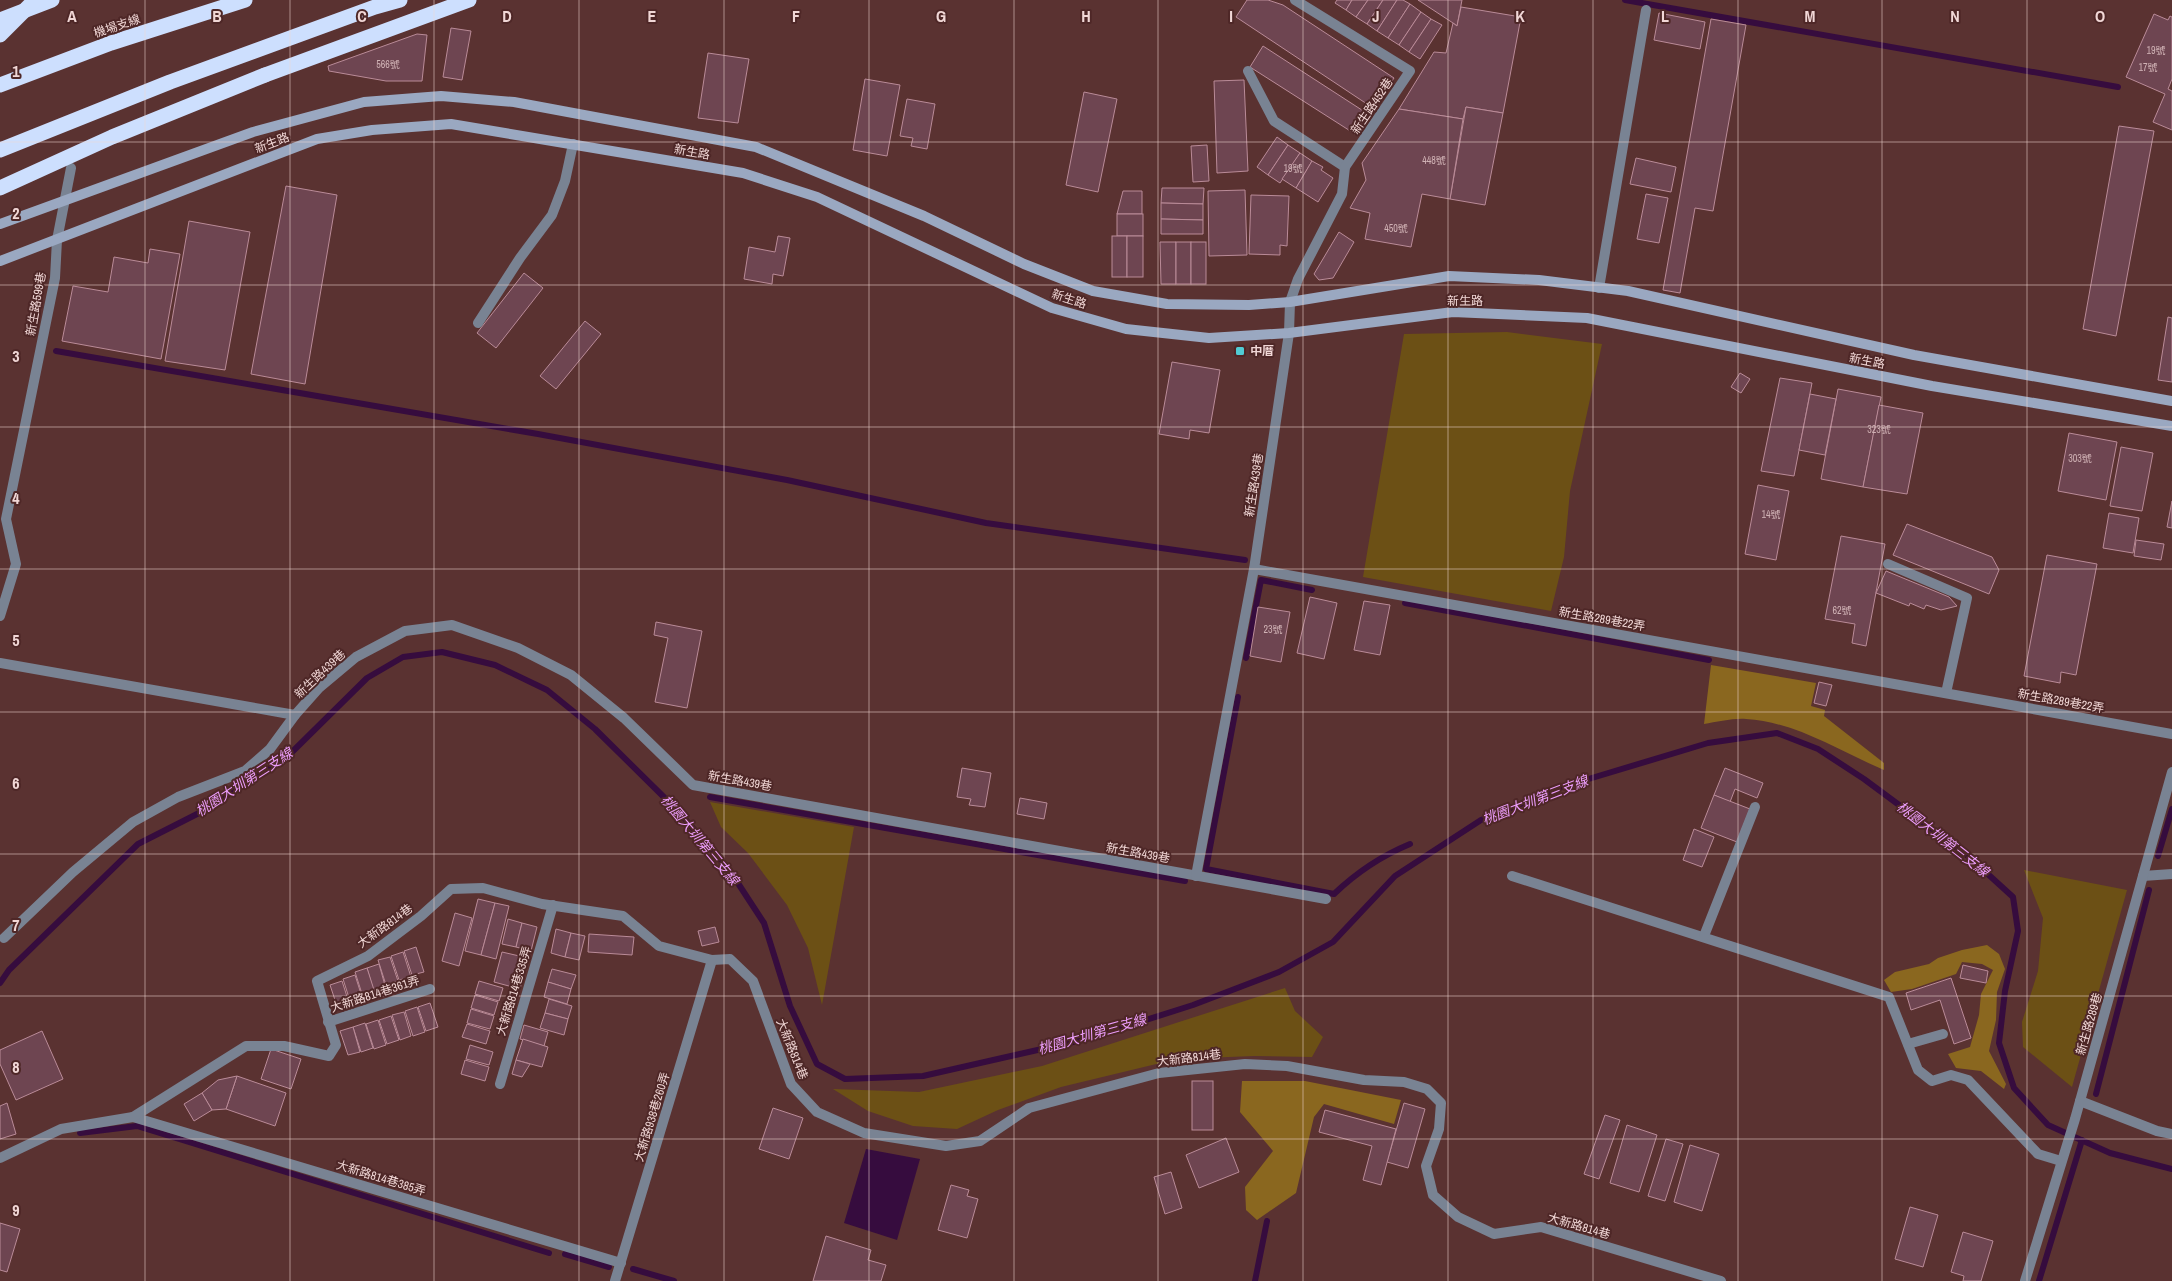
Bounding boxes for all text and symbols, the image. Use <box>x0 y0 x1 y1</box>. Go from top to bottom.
text: A <box>67 5 77 27</box>
text: B <box>212 5 222 27</box>
text: C <box>357 5 367 27</box>
text: D <box>502 5 512 27</box>
text: E <box>648 5 657 27</box>
text: F <box>792 5 800 27</box>
text: G <box>936 5 946 27</box>
text: H <box>1081 5 1091 27</box>
text: I <box>1229 5 1233 27</box>
text: J <box>1372 5 1380 27</box>
text: K <box>1515 5 1525 27</box>
text: L <box>1661 5 1669 27</box>
text: M <box>1805 5 1816 27</box>
text: N <box>1950 5 1960 27</box>
text: O <box>2095 5 2105 27</box>
street label: 機場支線 <box>92 11 142 41</box>
house number: 19號 <box>2146 44 2166 57</box>
house number: 566號 <box>376 58 400 71</box>
text: 1 <box>12 60 20 82</box>
house number: 17號 <box>2138 61 2158 74</box>
street label: 新生路452巷 <box>1347 75 1397 137</box>
street label: 新生路 <box>252 129 292 157</box>
street label: 新生路 <box>673 141 711 163</box>
house number: 448號 <box>1422 154 1446 167</box>
house number: 19號 <box>1283 162 1303 175</box>
text: 2 <box>12 202 20 224</box>
house number: 450號 <box>1384 222 1408 235</box>
street label: 新生路599巷 <box>23 271 49 337</box>
street label: 新生路 <box>1049 286 1089 312</box>
street label: 新生路 <box>1447 293 1483 309</box>
place label: 中厝 <box>1250 343 1274 359</box>
text: 3 <box>12 345 20 367</box>
marker: 中厝 <box>1234 345 1246 357</box>
street label: 新生路 <box>1848 350 1886 372</box>
house number: 323號 <box>1867 423 1891 436</box>
street label: 新生路439巷 <box>1241 452 1267 518</box>
house number: 303號 <box>2068 452 2092 465</box>
text: 4 <box>12 487 20 509</box>
house number: 14號 <box>1761 508 1781 521</box>
street label: 新生路289巷22弄 <box>1558 604 1646 634</box>
house number: 62號 <box>1832 604 1852 617</box>
house number: 23號 <box>1263 623 1283 636</box>
text: 5 <box>12 629 20 651</box>
street label: 新生路439巷 <box>291 646 349 702</box>
street label: 新生路289巷22弄 <box>2017 686 2105 716</box>
water label: 桃園大圳第三支線 <box>192 743 298 820</box>
street label: 新生路439巷 <box>707 768 773 794</box>
water label: 桃園大圳第三支線 <box>1479 771 1592 828</box>
text: 6 <box>12 772 20 794</box>
water label: 桃園大圳第三支線 <box>657 791 744 890</box>
water label: 桃園大圳第三支線 <box>1893 797 1994 882</box>
street label: 新生路439巷 <box>1105 840 1171 866</box>
street label: 大新路814巷 <box>354 901 416 951</box>
text: 7 <box>12 914 20 936</box>
street label: 大新路814巷335弄 <box>493 944 535 1038</box>
street label: 大新路814巷361弄 <box>328 972 422 1016</box>
street label: 新生路289巷 <box>2072 991 2106 1057</box>
water label: 桃園大圳第三支線 <box>1036 1009 1150 1058</box>
street label: 大新路814巷 <box>773 1016 811 1082</box>
street label: 大新路814巷 <box>1156 1046 1222 1070</box>
text: 8 <box>12 1056 20 1078</box>
street label: 大新路938巷260弄 <box>631 1070 673 1164</box>
street label: 大新路814巷385弄 <box>334 1157 428 1199</box>
text: 9 <box>12 1199 20 1221</box>
street label: 大新路814巷 <box>1546 1209 1612 1243</box>

